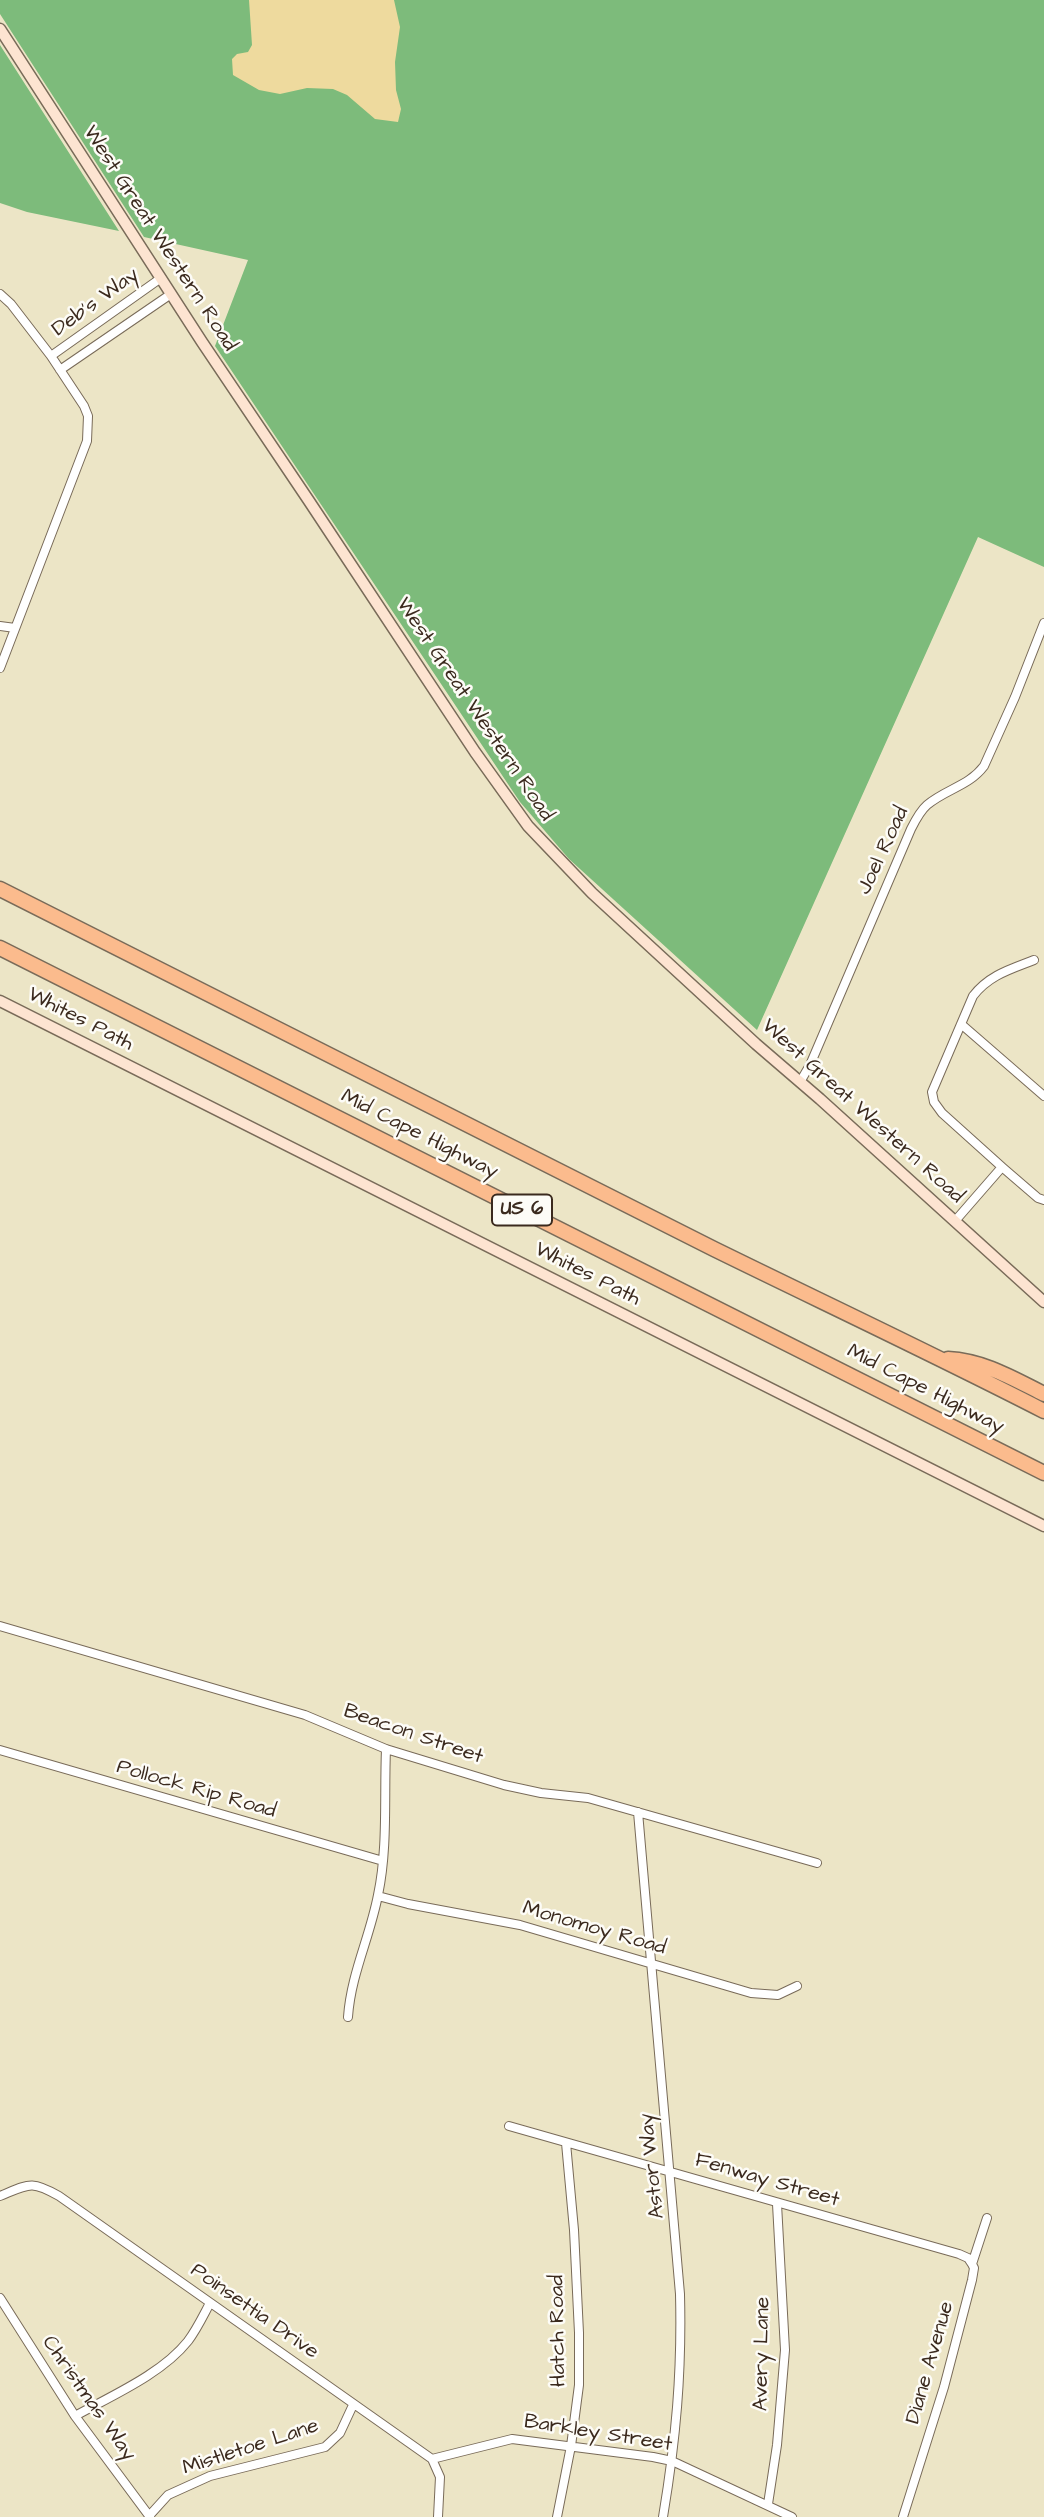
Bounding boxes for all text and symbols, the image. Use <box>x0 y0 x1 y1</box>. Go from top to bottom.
street label: West Great Western Road <box>77 121 241 357</box>
street label: Deb's Way <box>48 263 144 343</box>
street label: West Great Western Road <box>390 594 558 826</box>
street label: Joel Road <box>853 803 915 899</box>
street label: Whites Path <box>23 983 137 1057</box>
street label: West Great Western Road <box>756 1014 968 1210</box>
street label: Mid Cape Highway <box>336 1084 502 1186</box>
road number: US 6 <box>492 1194 552 1226</box>
street label: Whites Path <box>530 1238 644 1312</box>
street label: Mid Cape Highway <box>842 1339 1008 1441</box>
street label: Beacon Street <box>340 1699 486 1771</box>
street label: Pollock Rip Road <box>113 1755 279 1825</box>
street label: Monomoy Road <box>519 1897 669 1961</box>
street label: Astor Way <box>635 2112 671 2220</box>
street label: Fenway Street <box>692 2148 842 2214</box>
street label: Poinsettia Drive <box>185 2258 323 2366</box>
street label: Hatch Road <box>545 2275 573 2387</box>
street label: Avery Lane <box>749 2297 777 2411</box>
street label: Diane Avenue <box>902 2299 960 2427</box>
street label: Christmas Way <box>36 2332 140 2466</box>
street label: Barkley Street <box>522 2410 674 2458</box>
street label: Mistletoe Lane <box>180 2414 322 2482</box>

